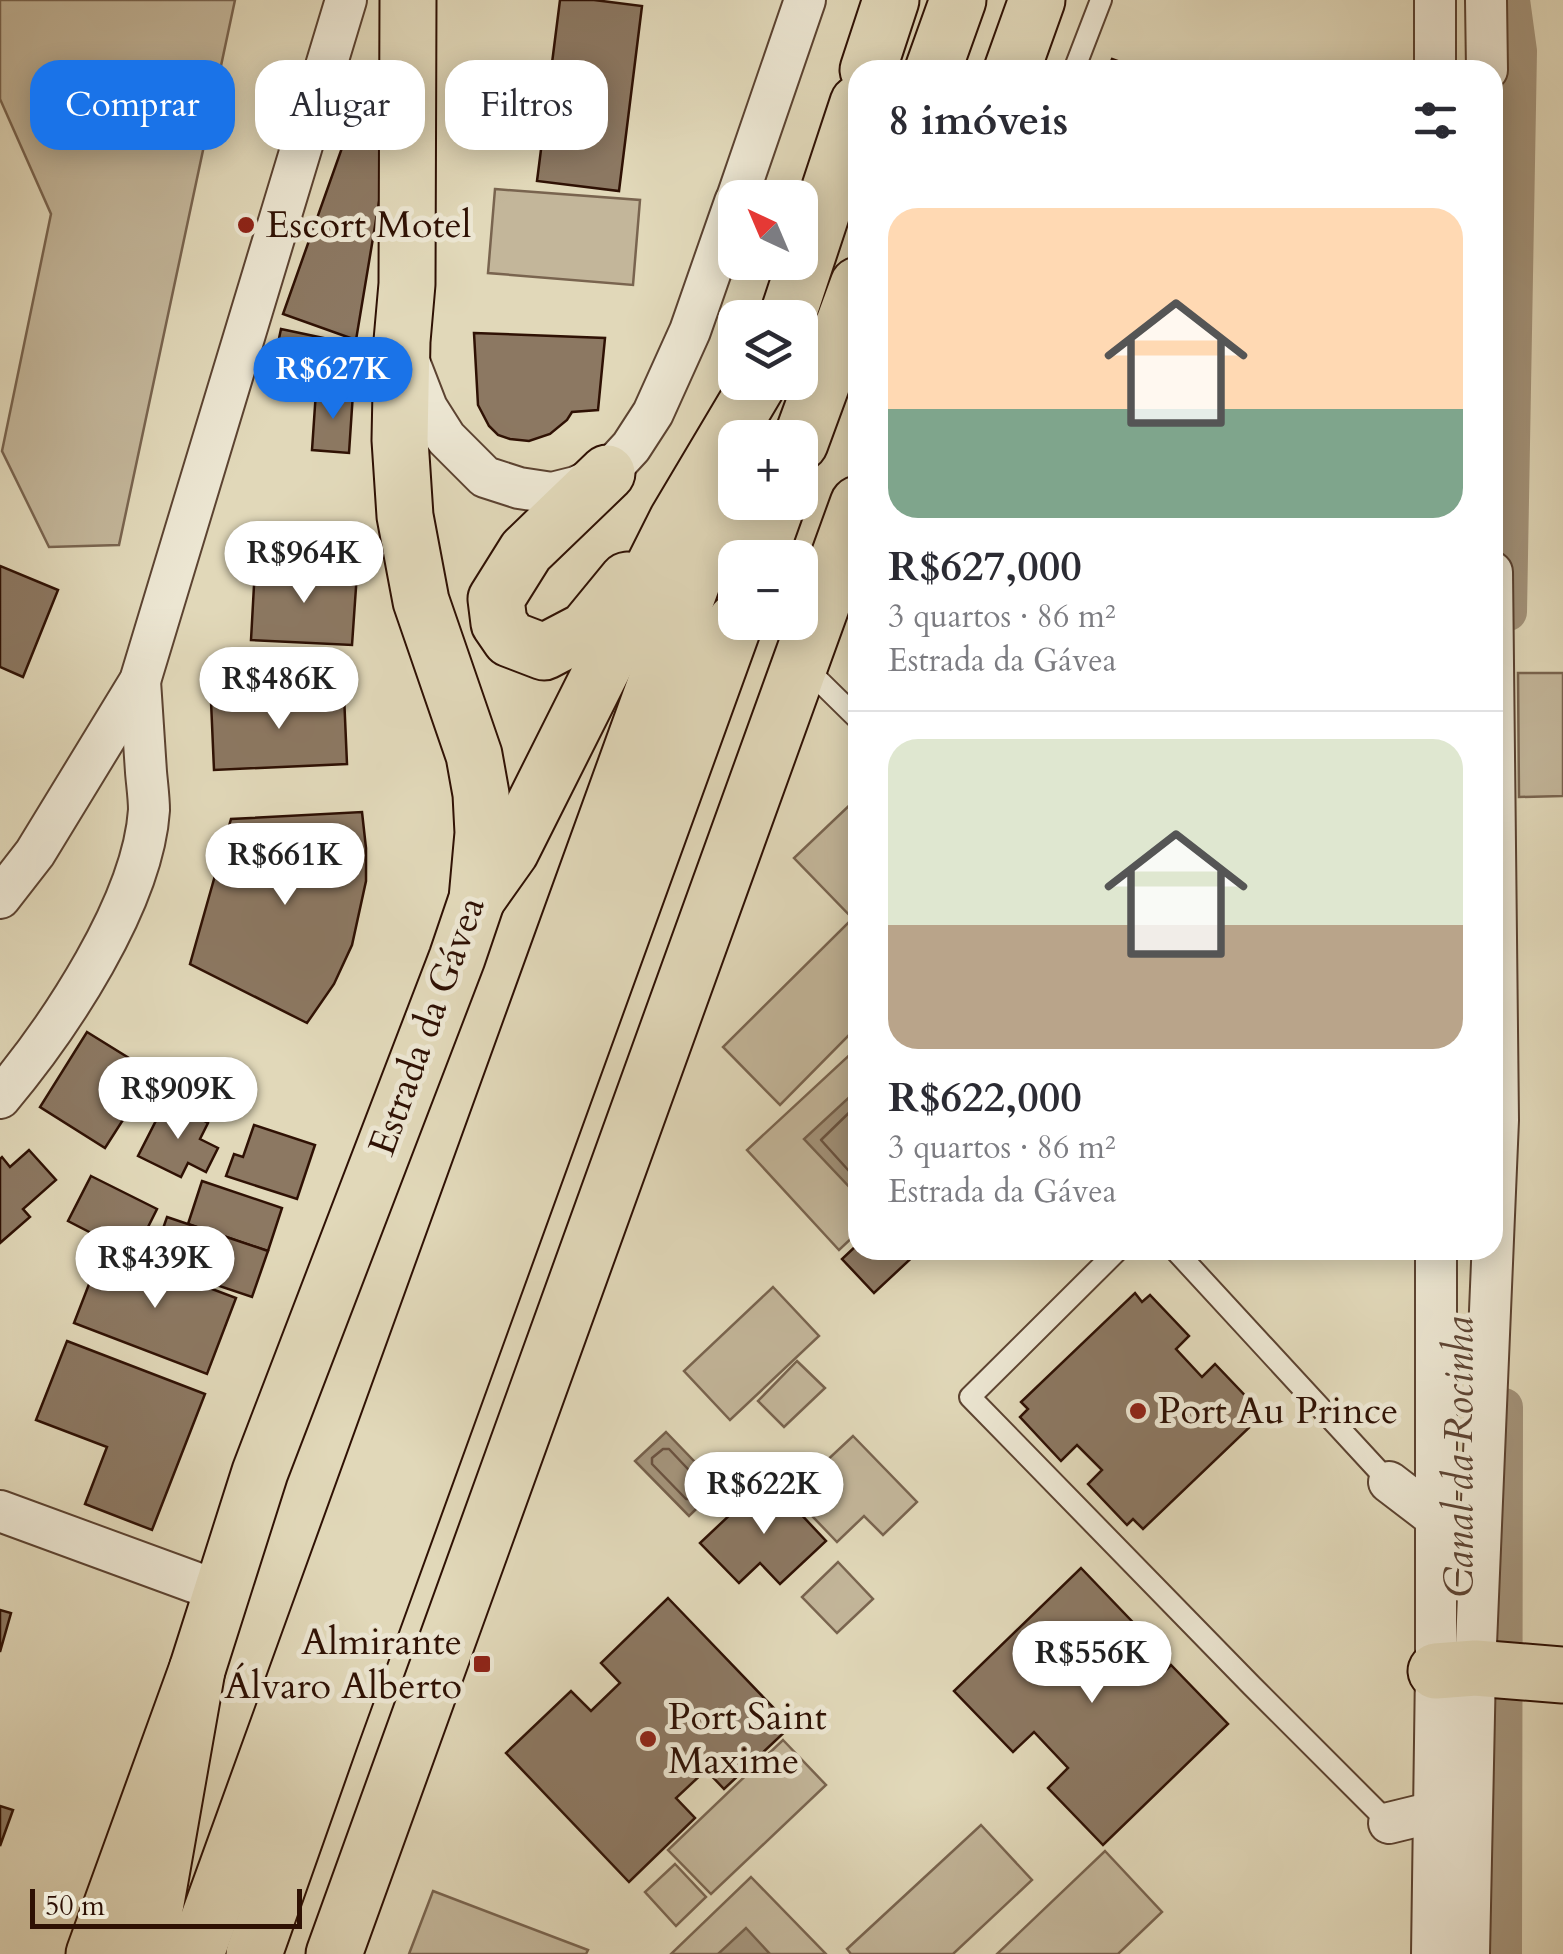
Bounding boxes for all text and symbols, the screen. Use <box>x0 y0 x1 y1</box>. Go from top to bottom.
chip: Comprar <box>30 60 235 150</box>
chip: Alugar <box>255 60 425 150</box>
chip: Filtros <box>445 60 608 150</box>
text: 8 imóveis <box>888 92 1068 149</box>
icon: filters <box>1408 93 1463 148</box>
north arrow <box>718 180 818 280</box>
map controls <box>718 180 818 640</box>
place label: Escort Motel <box>266 199 472 251</box>
marker: Escort Motel <box>235 214 257 236</box>
icon: home <box>1086 273 1266 453</box>
button: layers <box>718 300 818 400</box>
pin: R$627K <box>252 337 414 422</box>
text: R$627K <box>275 347 391 391</box>
button: + <box>718 420 818 520</box>
pin: R$964K <box>223 521 385 606</box>
text: R$964K <box>246 531 362 575</box>
text: R$627,000 <box>888 538 1082 595</box>
button: − <box>718 540 818 640</box>
text: 3 quartos · 86 m² <box>888 595 1116 639</box>
text: Estrada da Gávea <box>888 639 1117 683</box>
pin: R$486K <box>198 647 360 732</box>
text: R$486K <box>221 657 337 701</box>
icon: home <box>1086 804 1266 984</box>
pin: R$661K <box>204 823 366 908</box>
text: R$661K <box>227 833 343 877</box>
street label: Estrada da Gávea <box>356 890 498 1162</box>
pin: R$909K <box>97 1057 259 1142</box>
text: R$909K <box>120 1067 236 1111</box>
text: R$622,000 <box>888 1069 1082 1126</box>
text: 3 quartos · 86 m² <box>888 1126 1116 1170</box>
text: Estrada da Gávea <box>888 1170 1117 1214</box>
pin: R$439K <box>74 1226 236 1311</box>
text: R$439K <box>97 1236 213 1280</box>
water label: Canal da Rocinha <box>1432 1316 1487 1598</box>
place label: Port Au Prince <box>1158 1385 1398 1437</box>
marker: Port Au Prince <box>1127 1400 1149 1422</box>
pin: R$622K <box>683 1452 845 1537</box>
text: R$622K <box>706 1462 822 1506</box>
place label: Almirante Álvaro Alberto <box>224 1616 462 1712</box>
pin: R$556K <box>1011 1621 1173 1706</box>
text: R$556K <box>1034 1631 1150 1675</box>
marker: Almirante Álvaro Alberto <box>471 1653 493 1675</box>
place label: Port Saint Maxime <box>668 1691 827 1787</box>
marker: Port Saint Maxime <box>637 1728 659 1750</box>
scale bar <box>30 1884 302 1928</box>
text: 50 m <box>45 1887 105 1925</box>

